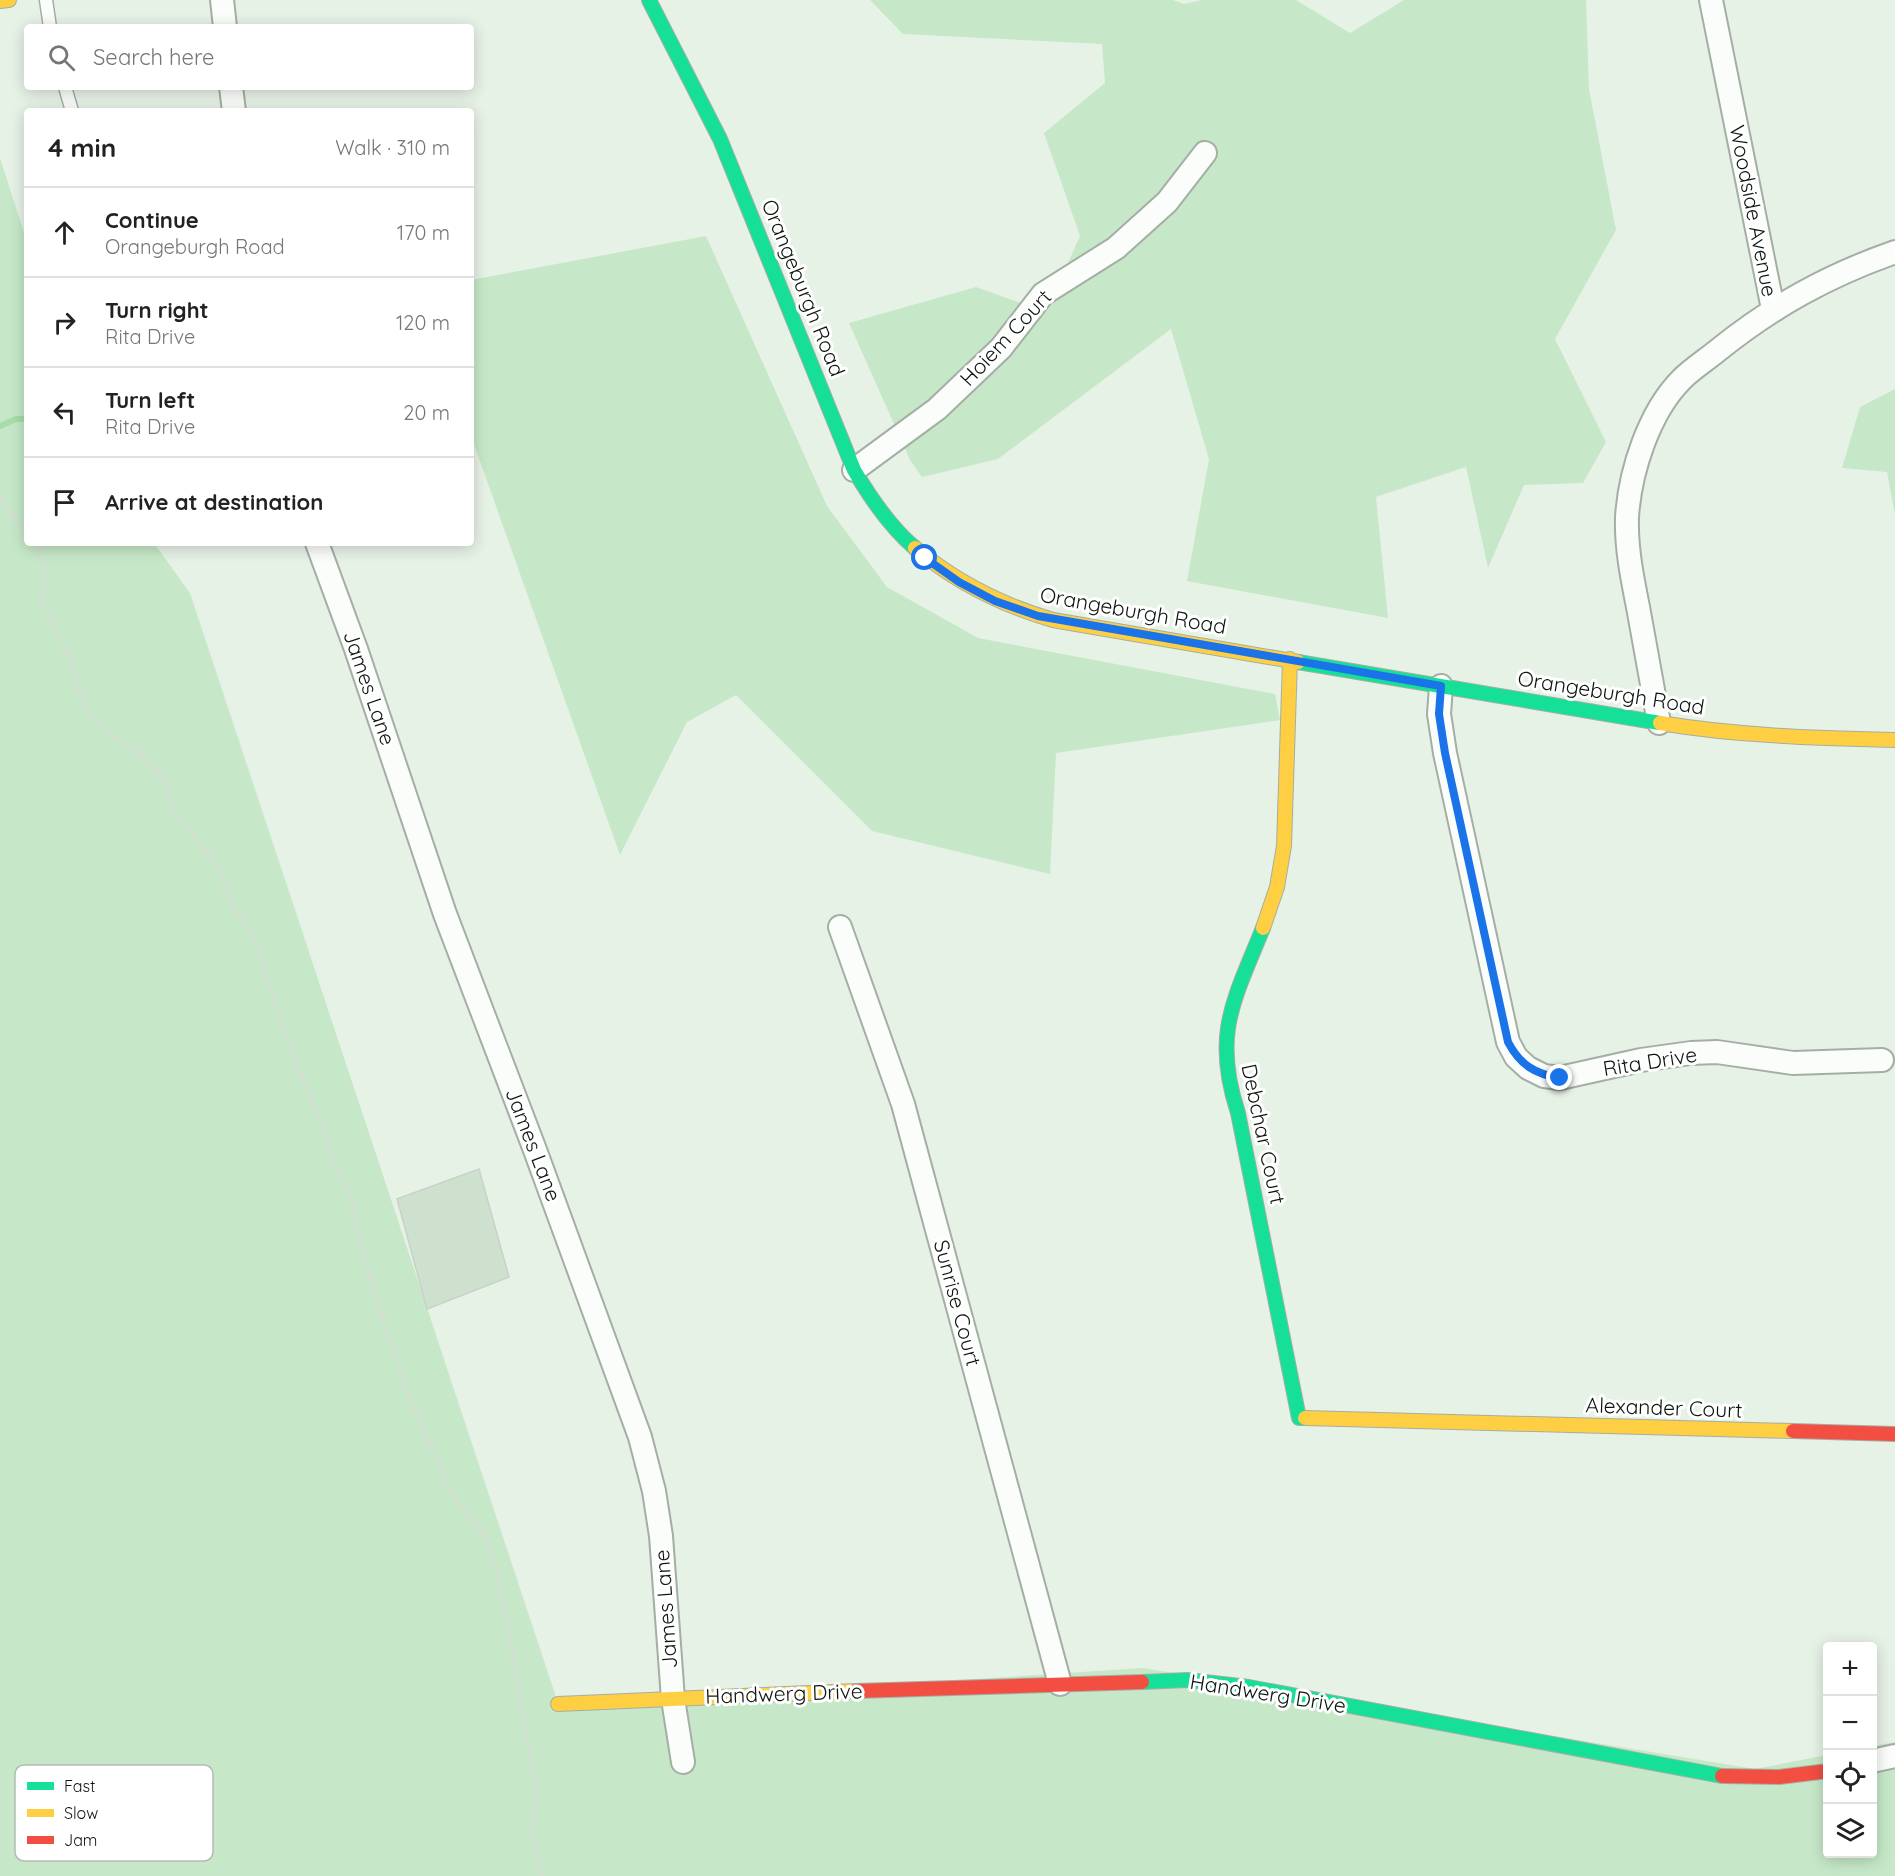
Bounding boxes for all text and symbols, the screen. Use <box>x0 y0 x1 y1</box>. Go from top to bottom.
search box <box>24 24 474 90</box>
icon: search <box>45 41 78 74</box>
text: Search here <box>93 43 214 71</box>
street label: Woodside Avenue <box>1725 123 1783 299</box>
text: 4 min <box>48 131 116 164</box>
text: Walk · 310 m <box>335 135 450 160</box>
street label: Orangeburgh Road <box>757 195 851 380</box>
text: Continue <box>105 206 199 234</box>
icon: ahead <box>48 216 81 249</box>
text: 170 m <box>397 220 450 245</box>
text: Orangeburgh Road <box>105 234 285 259</box>
street label: Hoiem Court <box>954 284 1057 391</box>
text: Turn right <box>105 296 209 324</box>
icon: right <box>48 306 81 339</box>
text: 120 m <box>396 310 450 335</box>
text: Rita Drive <box>105 324 195 349</box>
text: Turn left <box>105 386 195 414</box>
icon: left <box>48 396 81 429</box>
text: 20 m <box>403 400 450 425</box>
text: Rita Drive <box>105 414 195 439</box>
icon: arrive <box>48 486 81 519</box>
text: Arrive at destination <box>105 488 323 516</box>
route start <box>911 544 937 570</box>
street label: Orangeburgh Road <box>1038 581 1228 639</box>
street label: James Lane <box>338 627 402 748</box>
street label: Orangeburgh Road <box>1516 664 1706 720</box>
street label: Rita Drive <box>1601 1041 1699 1081</box>
street label: Debchar Court <box>1236 1061 1292 1206</box>
route end <box>1546 1064 1572 1090</box>
street label: James Lane <box>500 1084 567 1205</box>
street label: Sunrise Court <box>929 1237 987 1369</box>
street label: Alexander Court <box>1585 1391 1743 1423</box>
street label: James Lane <box>648 1549 682 1669</box>
map controls <box>1823 1642 1877 1858</box>
button: + <box>1823 1642 1877 1696</box>
street label: Handwerg Drive <box>1188 1668 1348 1718</box>
street label: Handwerg Drive <box>705 1677 863 1709</box>
button: − <box>1823 1696 1877 1750</box>
button: locate <box>1823 1750 1877 1804</box>
legend <box>15 1765 213 1861</box>
text: Fast <box>64 1776 95 1796</box>
text: Slow <box>64 1803 98 1823</box>
button: layers <box>1823 1804 1877 1858</box>
text: Jam <box>64 1830 97 1850</box>

